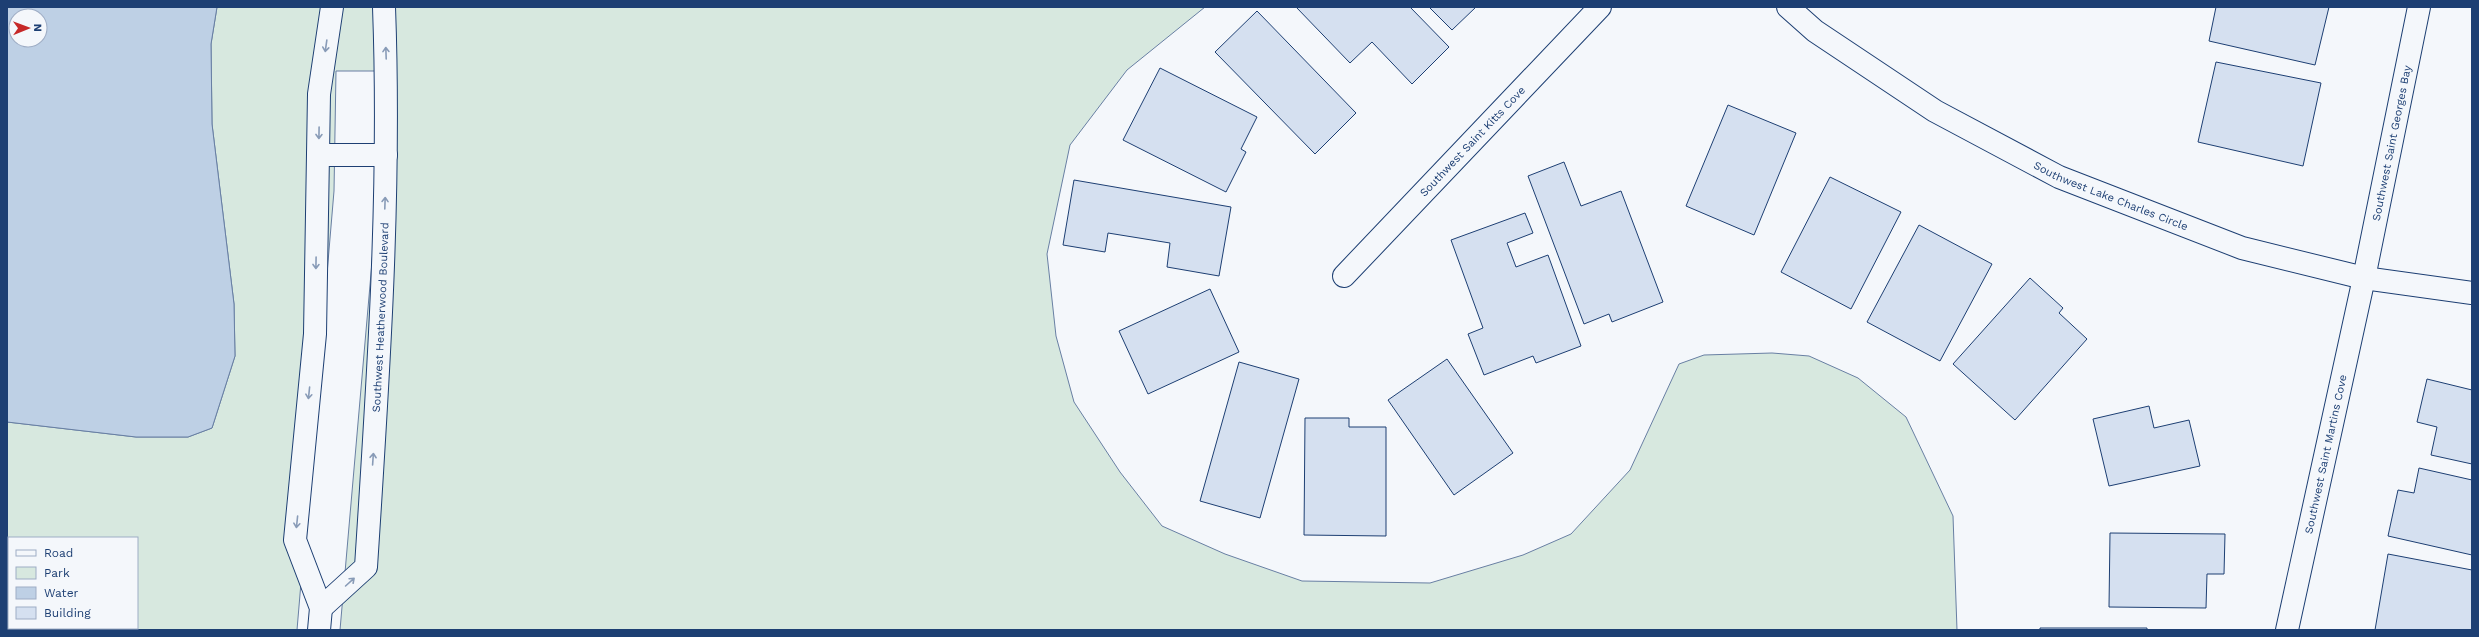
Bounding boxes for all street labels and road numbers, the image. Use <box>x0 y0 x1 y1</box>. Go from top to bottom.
street label: Southwest Saint Georges Bay <box>2369 64 2414 222</box>
street label: Southwest Saint Kitts Cove <box>1417 83 1528 199</box>
street label: Southwest Lake Charles Circle <box>2032 158 2190 233</box>
street label: Southwest Heatherwood Boulevard <box>369 222 391 413</box>
street label: Southwest Saint Martins Cove <box>2302 373 2349 535</box>

